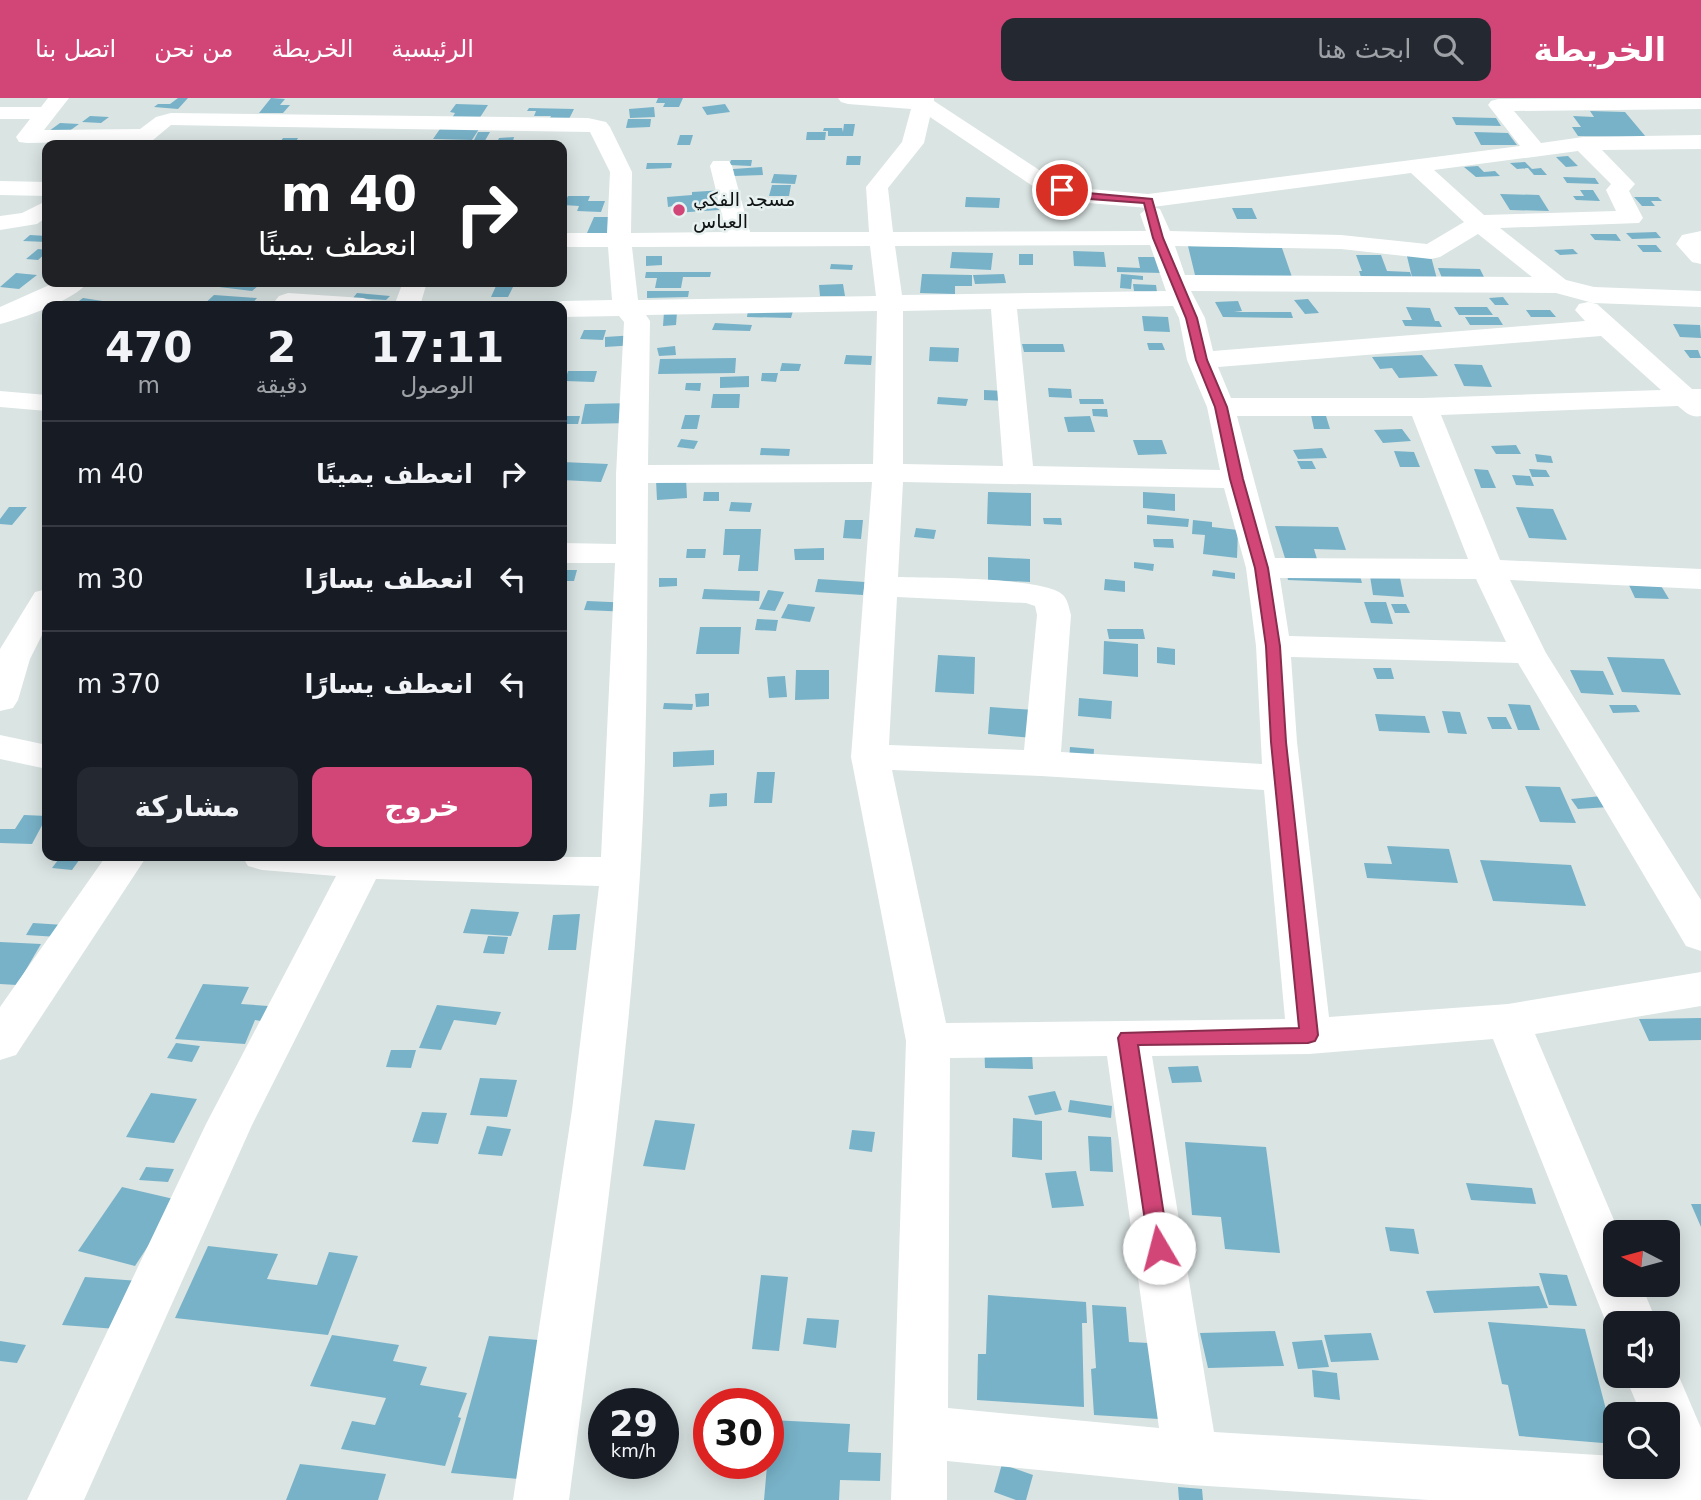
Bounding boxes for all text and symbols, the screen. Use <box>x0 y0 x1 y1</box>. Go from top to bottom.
search box <box>1001 18 1491 81</box>
icon: search <box>1429 30 1467 68</box>
text: الخريطة <box>1533 30 1666 69</box>
text: ابحث هنا <box>1317 34 1411 64</box>
text: اتصل بنا <box>35 35 116 63</box>
text: من نحن <box>154 35 233 63</box>
text: الخريطة <box>271 35 353 63</box>
text: الرئيسية <box>391 35 474 63</box>
pin <box>1032 160 1092 220</box>
text: 40 m <box>281 166 417 223</box>
icon: right <box>441 168 532 259</box>
icon: arrive <box>1043 171 1081 209</box>
place label: مسجد الفكي العباس <box>693 188 795 233</box>
marker: مسجد الفكي العباس <box>671 202 687 218</box>
text: انعطف يمينًا <box>258 225 417 263</box>
text: 470 <box>105 323 193 372</box>
text: 2 <box>267 323 296 372</box>
text: 17:11 <box>370 323 504 372</box>
text: m <box>138 372 160 398</box>
text: دقيقة <box>255 372 308 398</box>
text: الوصول <box>401 372 474 398</box>
icon: right <box>494 455 532 493</box>
text: 40 m <box>77 459 144 489</box>
text: انعطف يمينًا <box>316 459 473 489</box>
icon: left <box>494 560 532 598</box>
text: 30 m <box>77 564 144 594</box>
text: انعطف يسارًا <box>304 564 473 594</box>
icon: left <box>494 665 532 703</box>
text: 370 m <box>77 669 160 699</box>
text: انعطف يسارًا <box>304 669 473 699</box>
button: مشاركة <box>77 767 298 847</box>
button: خروج <box>312 767 532 847</box>
position arrow <box>1122 1211 1196 1285</box>
north arrow <box>1603 1220 1680 1297</box>
map controls <box>1603 1220 1680 1479</box>
button: sound <box>1603 1311 1680 1388</box>
speed limit sign: 30 <box>693 1388 784 1479</box>
button: search <box>1603 1402 1680 1479</box>
text: 29 <box>609 1404 658 1444</box>
text: km/h <box>611 1440 656 1461</box>

